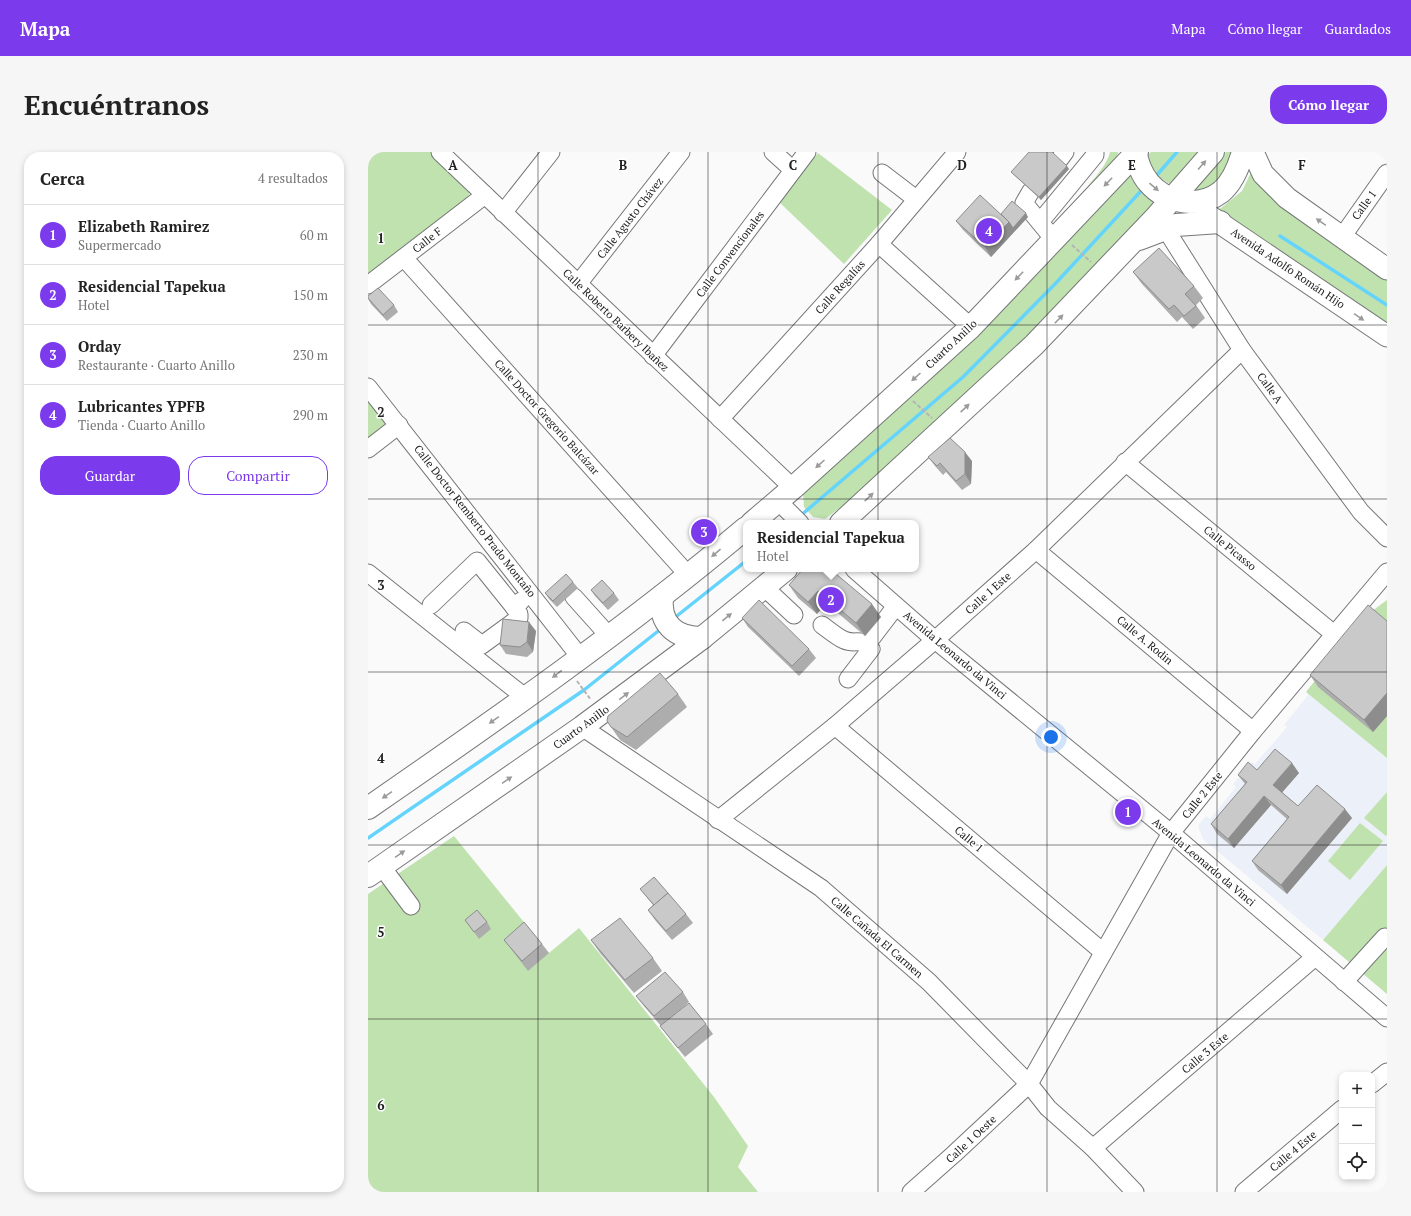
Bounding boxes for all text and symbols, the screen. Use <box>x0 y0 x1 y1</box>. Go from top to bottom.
text: Mapa <box>20 16 70 41</box>
text: Mapa <box>1171 19 1206 38</box>
text: Cómo llegar <box>1228 19 1302 38</box>
text: Guardados <box>1324 19 1391 38</box>
button: Cómo llegar <box>1270 85 1387 124</box>
text: Encuéntranos <box>24 86 209 123</box>
text: A <box>448 156 458 174</box>
text: B <box>619 156 627 174</box>
text: C <box>789 156 797 174</box>
text: D <box>957 156 967 174</box>
text: E <box>1128 156 1136 174</box>
text: F <box>1298 156 1306 174</box>
one-way arrow <box>1197 160 1207 170</box>
text: Cerca <box>40 167 85 190</box>
text: 4 resultados <box>258 169 328 187</box>
street label: Calle Agusto Chávez <box>594 175 666 261</box>
one-way arrow <box>1104 177 1113 187</box>
one-way arrow <box>1149 183 1160 192</box>
street label: Calle 1 <box>1349 187 1379 223</box>
street label: Calle Convencionales <box>693 208 767 300</box>
text: Elizabeth Ramirez <box>78 216 209 236</box>
pin: 4 <box>976 216 1002 246</box>
one-way arrow <box>1316 218 1326 226</box>
street label: Calle F <box>410 224 445 256</box>
street label: Avenida Adolfo Román Hijo <box>1228 225 1348 311</box>
text: 1 <box>49 226 57 244</box>
text: 60 m <box>300 226 328 244</box>
text: 1 <box>377 229 385 247</box>
text: Supermercado <box>78 236 161 254</box>
street label: Calle Regalías <box>812 257 868 317</box>
street label: Calle Roberto Barbery Ibañez <box>560 266 672 374</box>
one-way arrow <box>1014 271 1024 281</box>
text: Residencial Tapekua <box>78 276 226 296</box>
text: 2 <box>49 286 57 304</box>
text: 150 m <box>293 286 328 304</box>
text: Hotel <box>78 296 110 314</box>
one-way arrow <box>1354 313 1364 321</box>
one-way arrow <box>1054 314 1064 324</box>
street label: Cuarto Anillo <box>922 316 980 372</box>
text: Orday <box>78 336 121 356</box>
text: 3 <box>49 346 57 364</box>
text: 230 m <box>293 346 328 364</box>
text: Restaurante · Cuarto Anillo <box>78 356 235 374</box>
street label: Calle Doctor Gregorio Balcázar <box>491 356 603 478</box>
street label: Calle A <box>1254 370 1286 407</box>
one-way arrow <box>910 372 921 381</box>
text: Lubricantes YPFB <box>78 396 205 416</box>
text: 2 <box>377 403 385 421</box>
one-way arrow <box>960 404 970 413</box>
text: 4 <box>49 406 57 424</box>
text: 290 m <box>293 406 328 424</box>
text: Tienda · Cuarto Anillo <box>78 416 205 434</box>
street label: Calle Doctor Remberto Prado Montaño <box>411 442 539 600</box>
button: Guardar <box>40 456 180 495</box>
button: Compartir <box>188 456 328 495</box>
one-way arrow <box>814 460 825 469</box>
one-way arrow <box>864 492 874 501</box>
pin: 3 <box>691 517 717 547</box>
popup <box>743 520 919 572</box>
street label: Calle Picasso <box>1201 523 1259 573</box>
text: Residencial Tapekua <box>757 527 905 547</box>
text: Hotel <box>757 547 789 565</box>
one-way arrow <box>711 549 721 558</box>
street label: Calle 1 Este <box>962 568 1014 617</box>
text: 3 <box>377 576 385 594</box>
pin: 2 <box>818 585 844 615</box>
street label: Avenida Leonardo da Vinci <box>901 608 1009 702</box>
street label: Calle A. Rodin <box>1114 612 1176 668</box>
one-way arrow <box>722 613 733 621</box>
one-way arrow <box>552 670 563 679</box>
one-way arrow <box>618 692 629 700</box>
street label: Cuarto Anillo <box>550 702 612 752</box>
one-way arrow <box>489 716 499 724</box>
your location <box>1041 727 1061 747</box>
text: 4 <box>377 749 385 767</box>
street label: Calle 2 Este <box>1179 768 1226 821</box>
one-way arrow <box>502 776 512 784</box>
one-way arrow <box>382 791 393 799</box>
pin: 1 <box>1115 797 1141 827</box>
street label: Avenida Leonardo da Vinci <box>1150 815 1258 909</box>
street label: Calle 1 <box>952 823 986 855</box>
one-way arrow <box>395 850 406 858</box>
street label: Calle Cañada El Carmen <box>828 893 926 981</box>
text: 5 <box>377 923 385 941</box>
street label: Calle 3 Este <box>1179 1029 1232 1077</box>
map controls <box>1339 1072 1375 1180</box>
button: + <box>1339 1072 1375 1108</box>
text: 6 <box>377 1096 385 1114</box>
button: − <box>1339 1108 1375 1144</box>
street label: Calle 1 Oeste <box>943 1112 1000 1166</box>
street label: Calle 4 Este <box>1267 1127 1320 1175</box>
button: locate <box>1339 1144 1375 1180</box>

